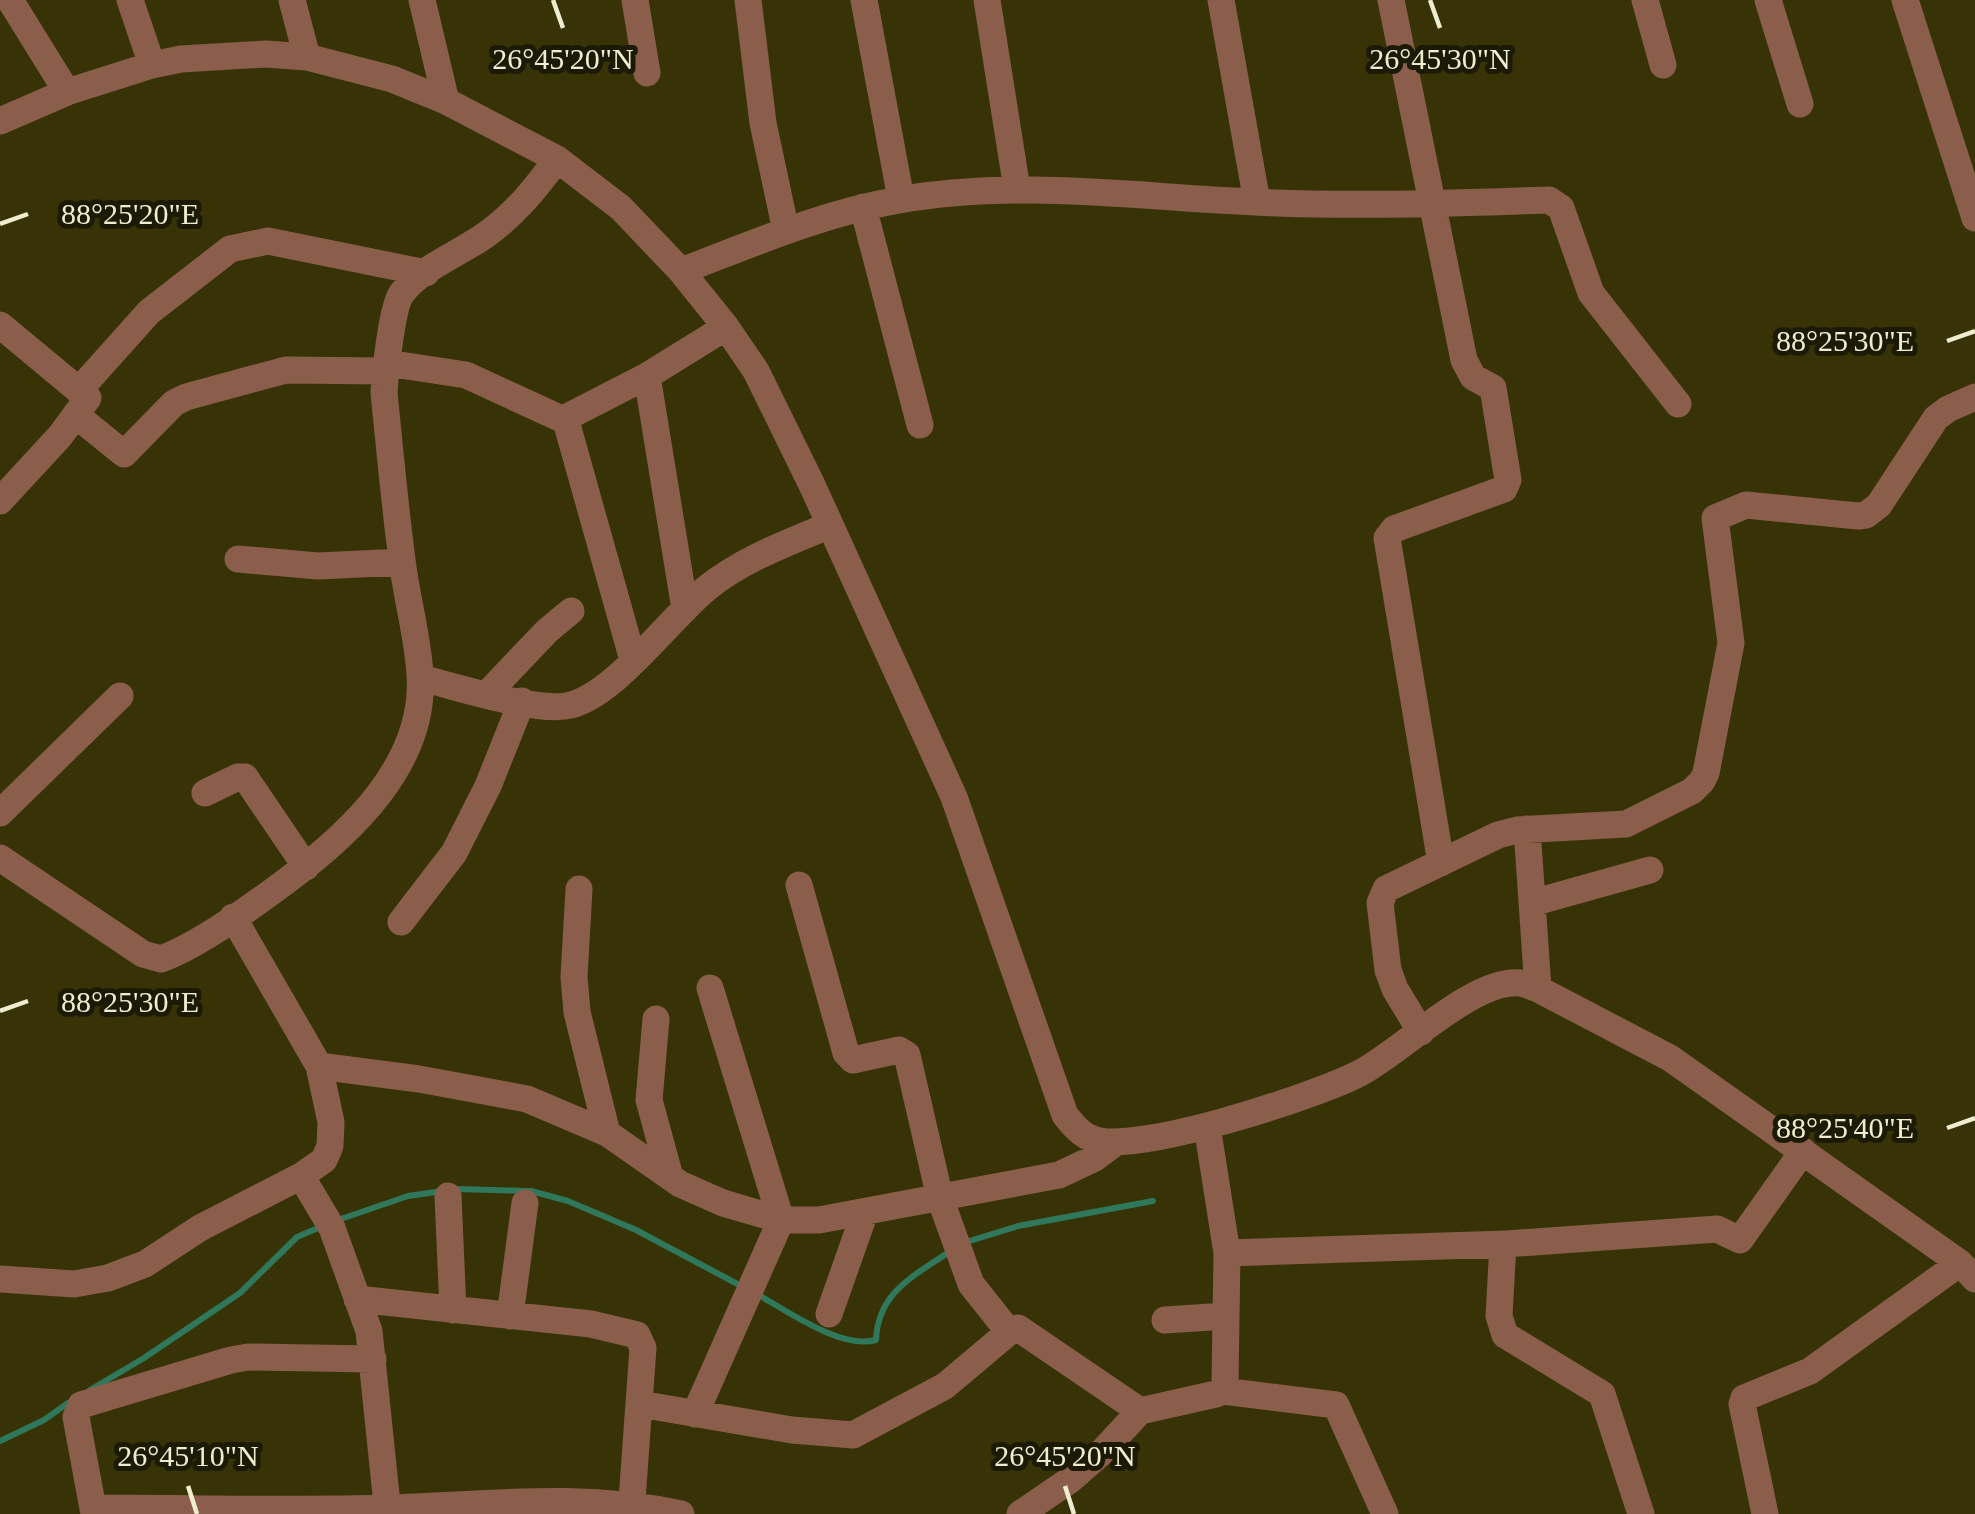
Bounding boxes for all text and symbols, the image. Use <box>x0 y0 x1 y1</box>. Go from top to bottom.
text: 26°45'20"N <box>492 42 634 75</box>
text: 26°45'30"N <box>1369 42 1511 75</box>
text: 88°25'20"E <box>61 197 199 230</box>
text: 88°25'30"E <box>1776 324 1914 357</box>
text: 88°25'30"E <box>61 985 199 1018</box>
text: 88°25'40"E <box>1776 1111 1914 1144</box>
text: 26°45'10"N <box>117 1439 259 1472</box>
text: 26°45'20"N <box>994 1439 1136 1472</box>

